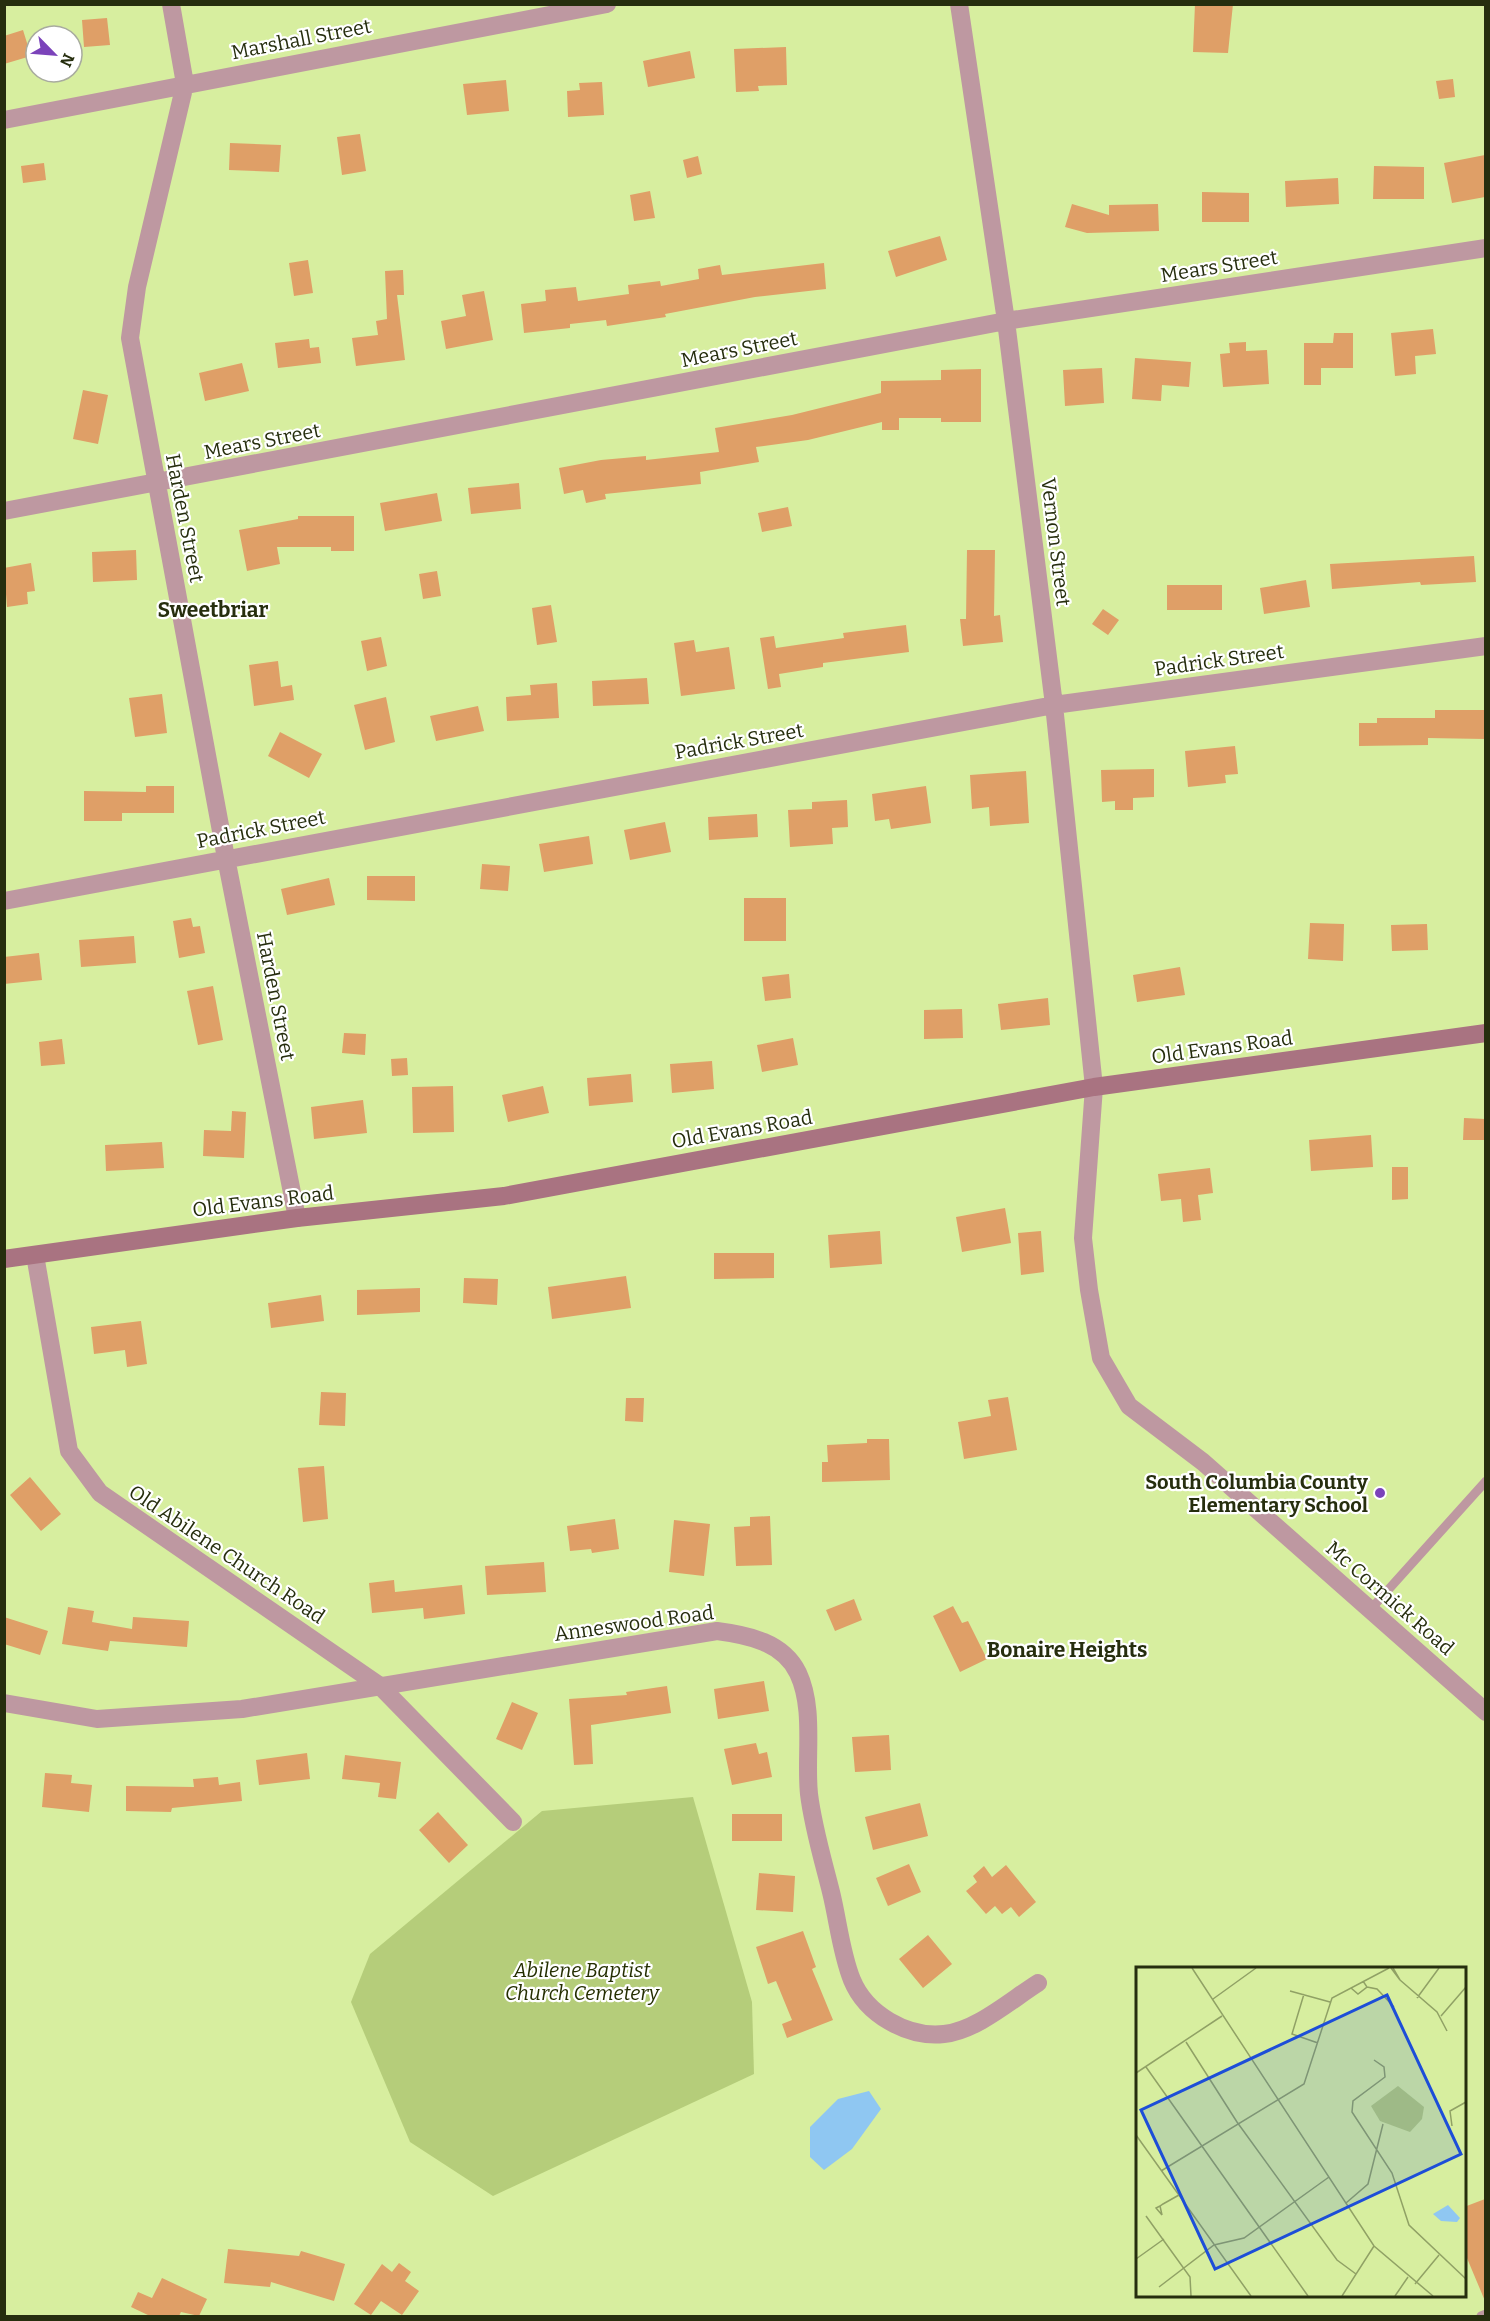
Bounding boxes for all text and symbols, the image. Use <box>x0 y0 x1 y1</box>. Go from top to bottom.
street label: Marshall Street <box>229 14 373 64</box>
north arrow <box>24 24 84 84</box>
text: N <box>56 51 78 70</box>
street label: Mears Street <box>1159 245 1279 287</box>
street label: Mears Street <box>679 326 799 372</box>
street label: Mears Street <box>202 418 322 464</box>
street label: Harden Street <box>161 451 209 585</box>
street label: Vernon Street <box>1036 476 1076 608</box>
district label: Sweetbriar <box>158 597 269 623</box>
street label: Padrick Street <box>1153 639 1285 681</box>
street label: Padrick Street <box>673 718 805 764</box>
street label: Padrick Street <box>195 805 327 853</box>
street label: Harden Street <box>252 929 300 1063</box>
street label: Old Evans Road <box>1150 1025 1294 1069</box>
street label: Old Evans Road <box>670 1105 814 1153</box>
street label: Old Evans Road <box>191 1180 335 1222</box>
place label: South Columbia County Elementary School <box>1145 1470 1369 1517</box>
street label: Old Abilene Church Road <box>125 1479 330 1629</box>
marker: South Columbia County Elementary School <box>1373 1486 1387 1500</box>
street label: Mc Cormick Road <box>1321 1536 1459 1660</box>
street label: Anneswood Road <box>553 1600 715 1646</box>
district label: Bonaire Heights <box>987 1637 1147 1663</box>
park label: Abilene Baptist Church Cemetery <box>505 1958 661 2005</box>
inset map <box>1136 1967 1466 2297</box>

